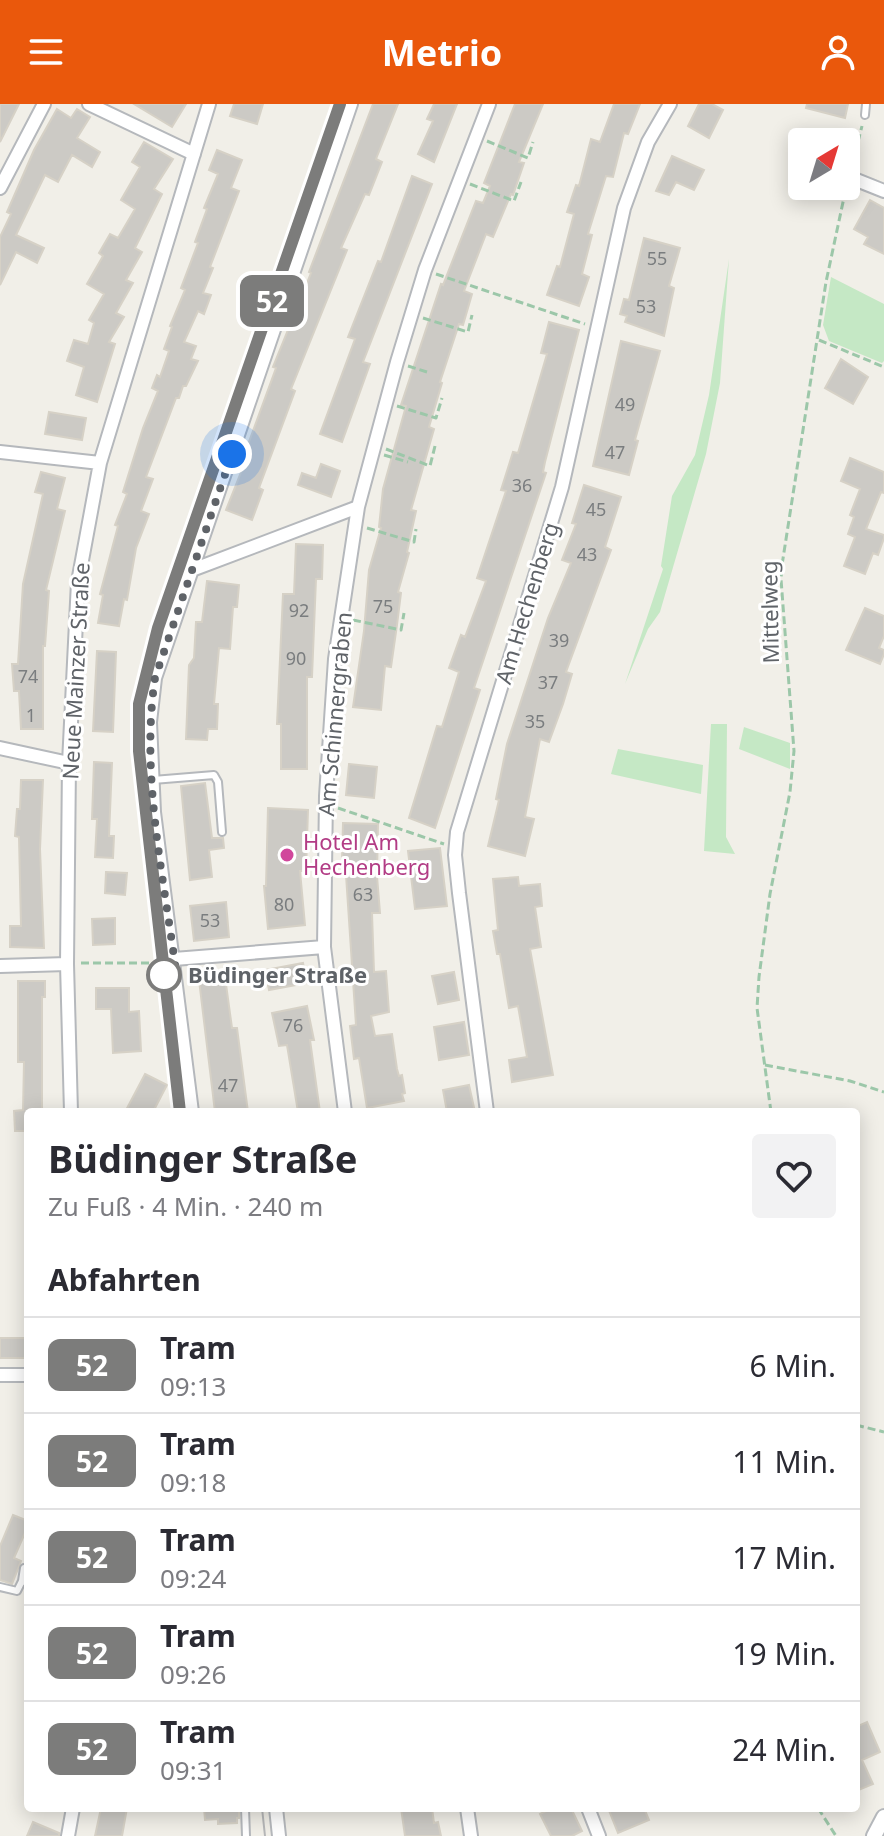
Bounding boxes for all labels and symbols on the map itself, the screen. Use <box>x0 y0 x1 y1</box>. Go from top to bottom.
north arrow <box>788 128 860 200</box>
house number: 55 <box>647 246 667 270</box>
line badge: 52 <box>236 275 308 327</box>
house number: 53 <box>636 294 656 318</box>
house number: 49 <box>615 392 635 416</box>
your location <box>212 434 252 474</box>
house number: 47 <box>605 440 625 464</box>
house number: 36 <box>512 473 532 497</box>
house number: 45 <box>586 497 606 521</box>
street label: Am Hechenberg <box>487 518 565 687</box>
house number: 43 <box>577 542 597 566</box>
street label: Mittelweg <box>753 560 785 664</box>
street label: Neue Mainzer Straße <box>54 562 96 780</box>
house number: 75 <box>373 594 393 618</box>
house number: 92 <box>289 598 309 622</box>
street label: Am Schinnergraben <box>310 611 358 817</box>
house number: 39 <box>549 628 569 652</box>
house number: 90 <box>286 646 306 670</box>
house number: 74 <box>18 664 38 688</box>
house number: 37 <box>538 670 558 694</box>
house number: 1 <box>26 703 36 727</box>
house number: 35 <box>525 709 545 733</box>
place label: Hotel Am Hechenberg <box>303 826 430 881</box>
marker: Hotel Am Hechenberg <box>278 846 296 864</box>
house number: 63 <box>353 882 373 906</box>
house number: 80 <box>274 892 294 916</box>
house number: 53 <box>200 908 220 932</box>
marker: Büdinger Straße <box>147 958 181 992</box>
place label: Büdinger Straße <box>188 959 367 989</box>
house number: 76 <box>283 1013 303 1037</box>
house number: 47 <box>218 1073 238 1097</box>

